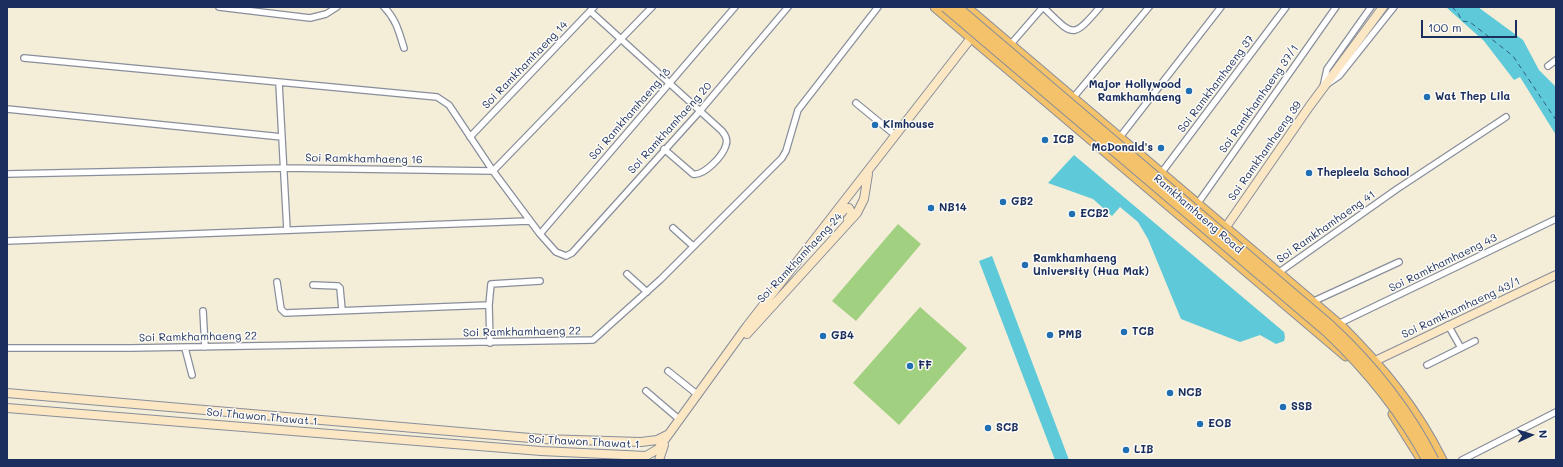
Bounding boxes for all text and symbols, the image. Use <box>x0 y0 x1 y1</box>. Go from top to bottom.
scale bar <box>1423 12 1519 38</box>
street label: Soi Ramkhamhaeng 14 <box>480 18 570 112</box>
text: 100 m <box>1428 19 1462 35</box>
street label: Soi Ramkhamhaeng 37 <box>1175 33 1257 135</box>
street label: Soi Ramkhamhaeng 37/1 <box>1217 42 1301 156</box>
street label: Soi Ramkhamhaeng 18 <box>587 65 673 163</box>
place label: Major Hollywood Ramkhamhaeng <box>1089 78 1181 104</box>
street label: Soi Ramkhamhaeng 20 <box>625 79 715 177</box>
marker: Major Hollywood Ramkhamhaeng <box>1184 86 1194 96</box>
place label: Wat Thep Lila <box>1435 90 1510 104</box>
marker: Wat Thep Lila <box>1422 92 1432 102</box>
street label: Soi Ramkhamhaeng 39 <box>1226 99 1304 203</box>
place label: Kimhouse <box>883 118 934 132</box>
marker: Kimhouse <box>870 120 880 130</box>
place label: ICB <box>1053 133 1074 147</box>
marker: ICB <box>1040 135 1050 145</box>
place label: McDonald's <box>1091 141 1153 155</box>
marker: McDonald's <box>1156 143 1166 153</box>
street label: Soi Ramkhamhaeng 16 <box>305 151 423 167</box>
place label: Thepleela School <box>1317 166 1409 180</box>
marker: Thepleela School <box>1304 168 1314 178</box>
street label: Ramkhamhaeng Road <box>1151 172 1245 256</box>
street label: Soi Ramkhamhaeng 41 <box>1274 188 1378 266</box>
place label: GB2 <box>1011 195 1033 209</box>
marker: GB2 <box>998 197 1008 207</box>
place label: NB14 <box>939 201 967 215</box>
marker: NB14 <box>926 203 936 213</box>
place label: ECB2 <box>1080 207 1109 221</box>
marker: ECB2 <box>1067 209 1077 219</box>
street label: Soi Ramkhamhaeng 24 <box>755 210 845 306</box>
street label: Soi Ramkhamhaeng 43 <box>1387 231 1499 295</box>
place label: Ramkhamhaeng University (Hua Mak) <box>1033 252 1149 278</box>
marker: Ramkhamhaeng University (Hua Mak) <box>1020 260 1030 270</box>
street label: Soi Ramkhamhaeng 43/1 <box>1400 275 1522 341</box>
street label: Soi Ramkhamhaeng 22 <box>463 324 581 340</box>
place label: TCB <box>1132 325 1154 339</box>
marker: TCB <box>1119 327 1129 337</box>
place label: PMB <box>1058 328 1082 342</box>
street label: Soi Ramkhamhaeng 22 <box>139 329 257 345</box>
place label: GB4 <box>831 329 854 343</box>
marker: PMB <box>1045 330 1055 340</box>
marker: GB4 <box>818 331 828 341</box>
place label: FF <box>918 359 932 373</box>
marker: FF <box>905 361 915 371</box>
place label: NCB <box>1178 386 1202 400</box>
marker: NCB <box>1165 388 1175 398</box>
place label: SSB <box>1291 400 1312 414</box>
marker: SSB <box>1278 402 1288 412</box>
street label: Soi Thawon Thawat 1 <box>206 406 318 428</box>
north arrow <box>1511 415 1551 455</box>
place label: EOB <box>1208 417 1231 431</box>
marker: EOB <box>1195 419 1205 429</box>
place label: SCB <box>996 421 1018 435</box>
marker: SCB <box>983 423 993 433</box>
text: N <box>1536 429 1551 439</box>
street label: Soi Thawon Thawat 1 <box>528 432 640 452</box>
place label: LIB <box>1134 443 1153 457</box>
marker: LIB <box>1121 445 1131 455</box>

